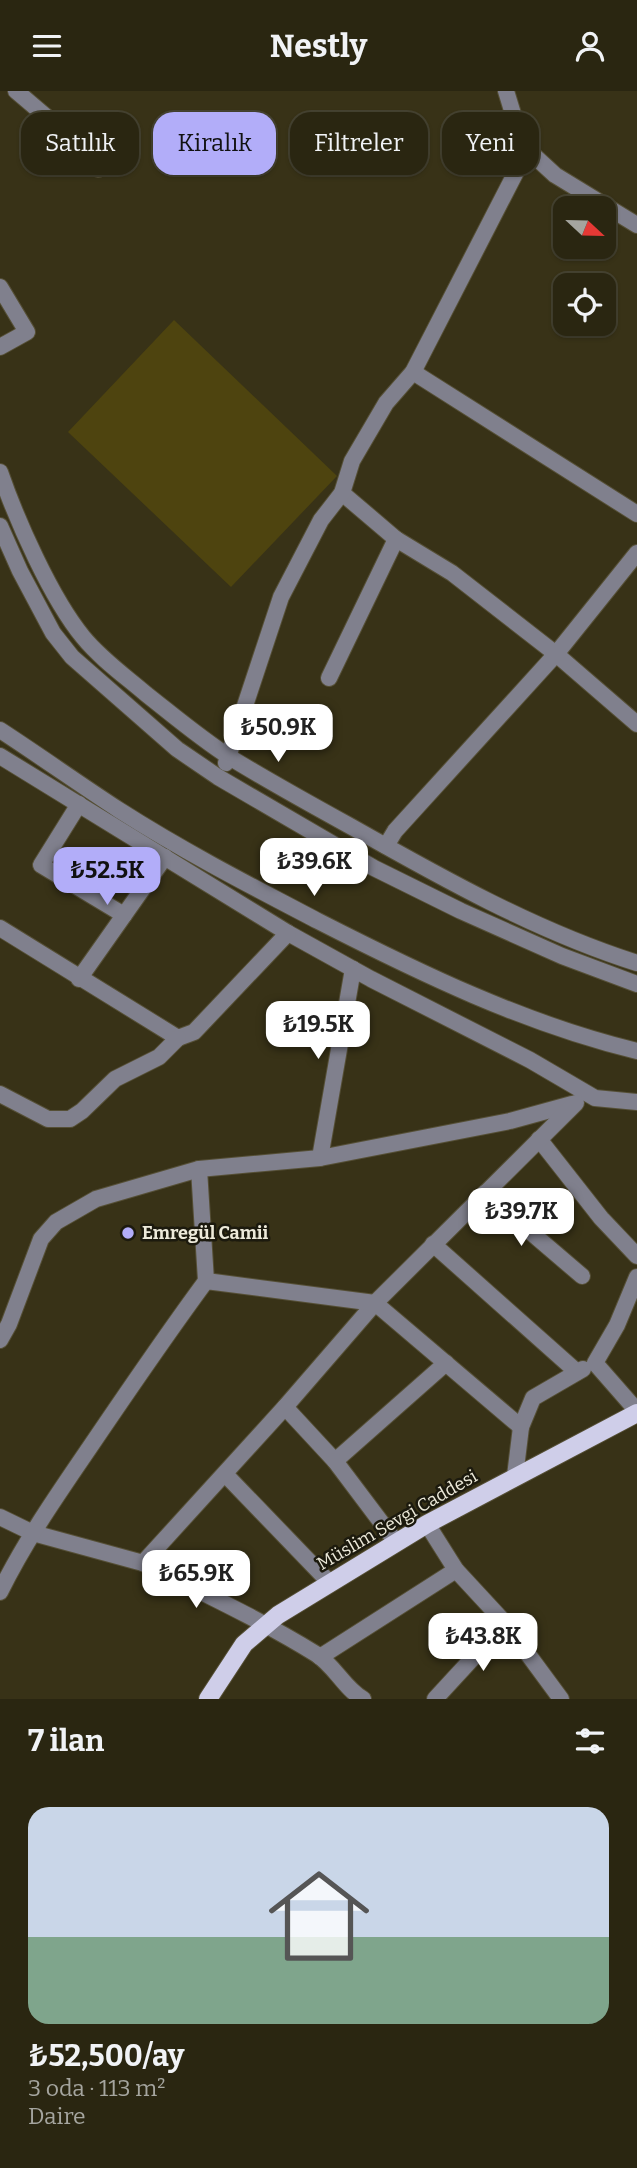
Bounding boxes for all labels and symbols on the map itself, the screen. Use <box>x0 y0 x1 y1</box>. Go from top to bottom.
north arrow <box>553 196 616 259</box>
pin: ₺50.9K <box>221 705 335 764</box>
pin: ₺39.6K <box>257 839 371 898</box>
pin: ₺52.5K <box>50 847 164 907</box>
pin: ₺19.5K <box>261 1002 375 1061</box>
pin: ₺39.7K <box>464 1189 578 1248</box>
place label: Emregül Camii <box>142 1222 269 1244</box>
marker: Emregül Camii <box>120 1225 136 1241</box>
street label: Müslim Sevgi Caddesi <box>313 1465 481 1575</box>
pin: ₺65.9K <box>139 1551 253 1610</box>
pin: ₺43.8K <box>426 1613 540 1673</box>

